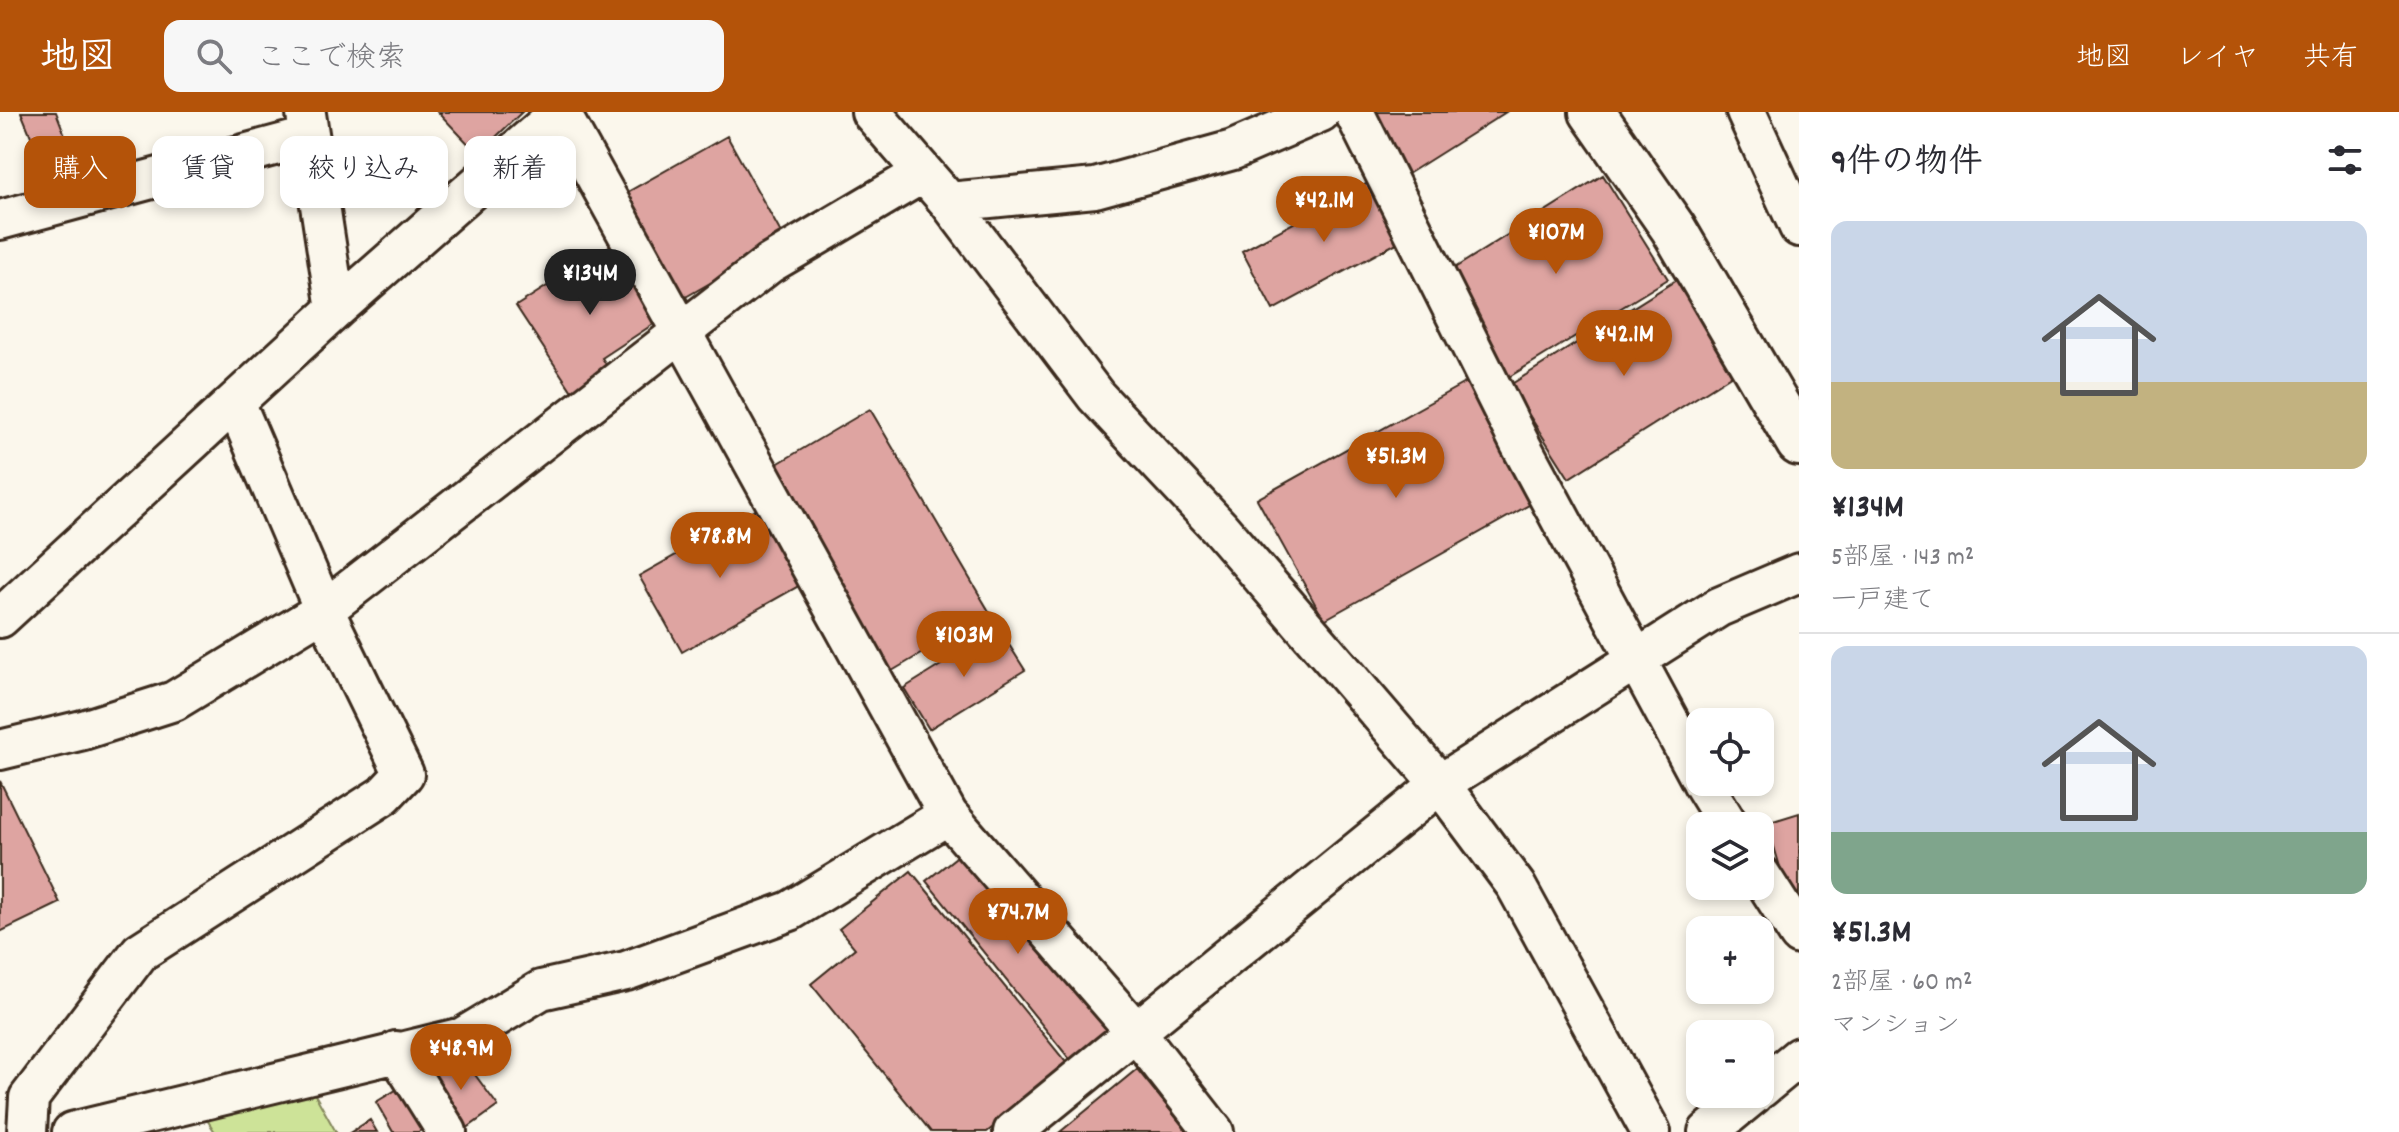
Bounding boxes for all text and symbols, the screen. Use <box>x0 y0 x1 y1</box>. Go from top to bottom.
search box <box>164 20 724 92</box>
text: 地図 <box>40 33 116 88</box>
icon: search <box>192 34 236 78</box>
text: ここで検索 <box>256 39 406 82</box>
text: 地図 <box>2076 40 2132 80</box>
text: レイヤ <box>2176 40 2259 80</box>
text: 共有 <box>2303 40 2359 80</box>
chip: 購入 <box>24 136 136 208</box>
chip: 賃貸 <box>152 136 264 208</box>
chip: 絞り込み <box>280 136 448 208</box>
chip: 新着 <box>464 136 576 208</box>
icon: filters <box>2323 138 2367 182</box>
text: 9件の物件 <box>1831 140 1983 189</box>
pin: ¥42.1M <box>1259 176 1389 244</box>
text: ¥42.1M <box>1294 183 1354 220</box>
pin: ¥107M <box>1500 208 1612 276</box>
text: ¥107M <box>1527 215 1585 252</box>
pin: ¥134M <box>534 249 646 317</box>
text: ¥134M <box>562 256 618 293</box>
icon: home <box>2027 273 2171 417</box>
pin: ¥42.1M <box>1559 310 1689 378</box>
text: ¥42.1M <box>1594 317 1654 354</box>
pin: ¥51.3M <box>1331 432 1461 500</box>
text: ¥51.3M <box>1365 439 1427 476</box>
text: ¥134M <box>1831 485 1904 534</box>
pin: ¥78.8M <box>655 512 785 580</box>
text: ¥78.8M <box>689 519 751 556</box>
text: 5部屋 · 143 m² <box>1831 540 1974 577</box>
text: 一戸建て <box>1831 583 1935 620</box>
pin: ¥103M <box>908 611 1020 679</box>
text: ¥103M <box>934 618 994 655</box>
icon: home <box>2027 698 2171 842</box>
map controls <box>1686 708 1774 1108</box>
button: locate <box>1686 708 1774 796</box>
button: layers <box>1686 812 1774 900</box>
pin: ¥74.7M <box>953 888 1083 956</box>
text: ¥74.7M <box>987 895 1049 932</box>
text: ¥51.3M <box>1831 910 1911 959</box>
button: + <box>1686 916 1774 1004</box>
text: 2部屋 · 60 m² <box>1831 965 1972 1002</box>
text: マンション <box>1831 1008 1960 1045</box>
button: − <box>1686 1020 1774 1108</box>
pin: ¥48.9M <box>396 1024 526 1092</box>
text: ¥48.9M <box>428 1031 494 1068</box>

